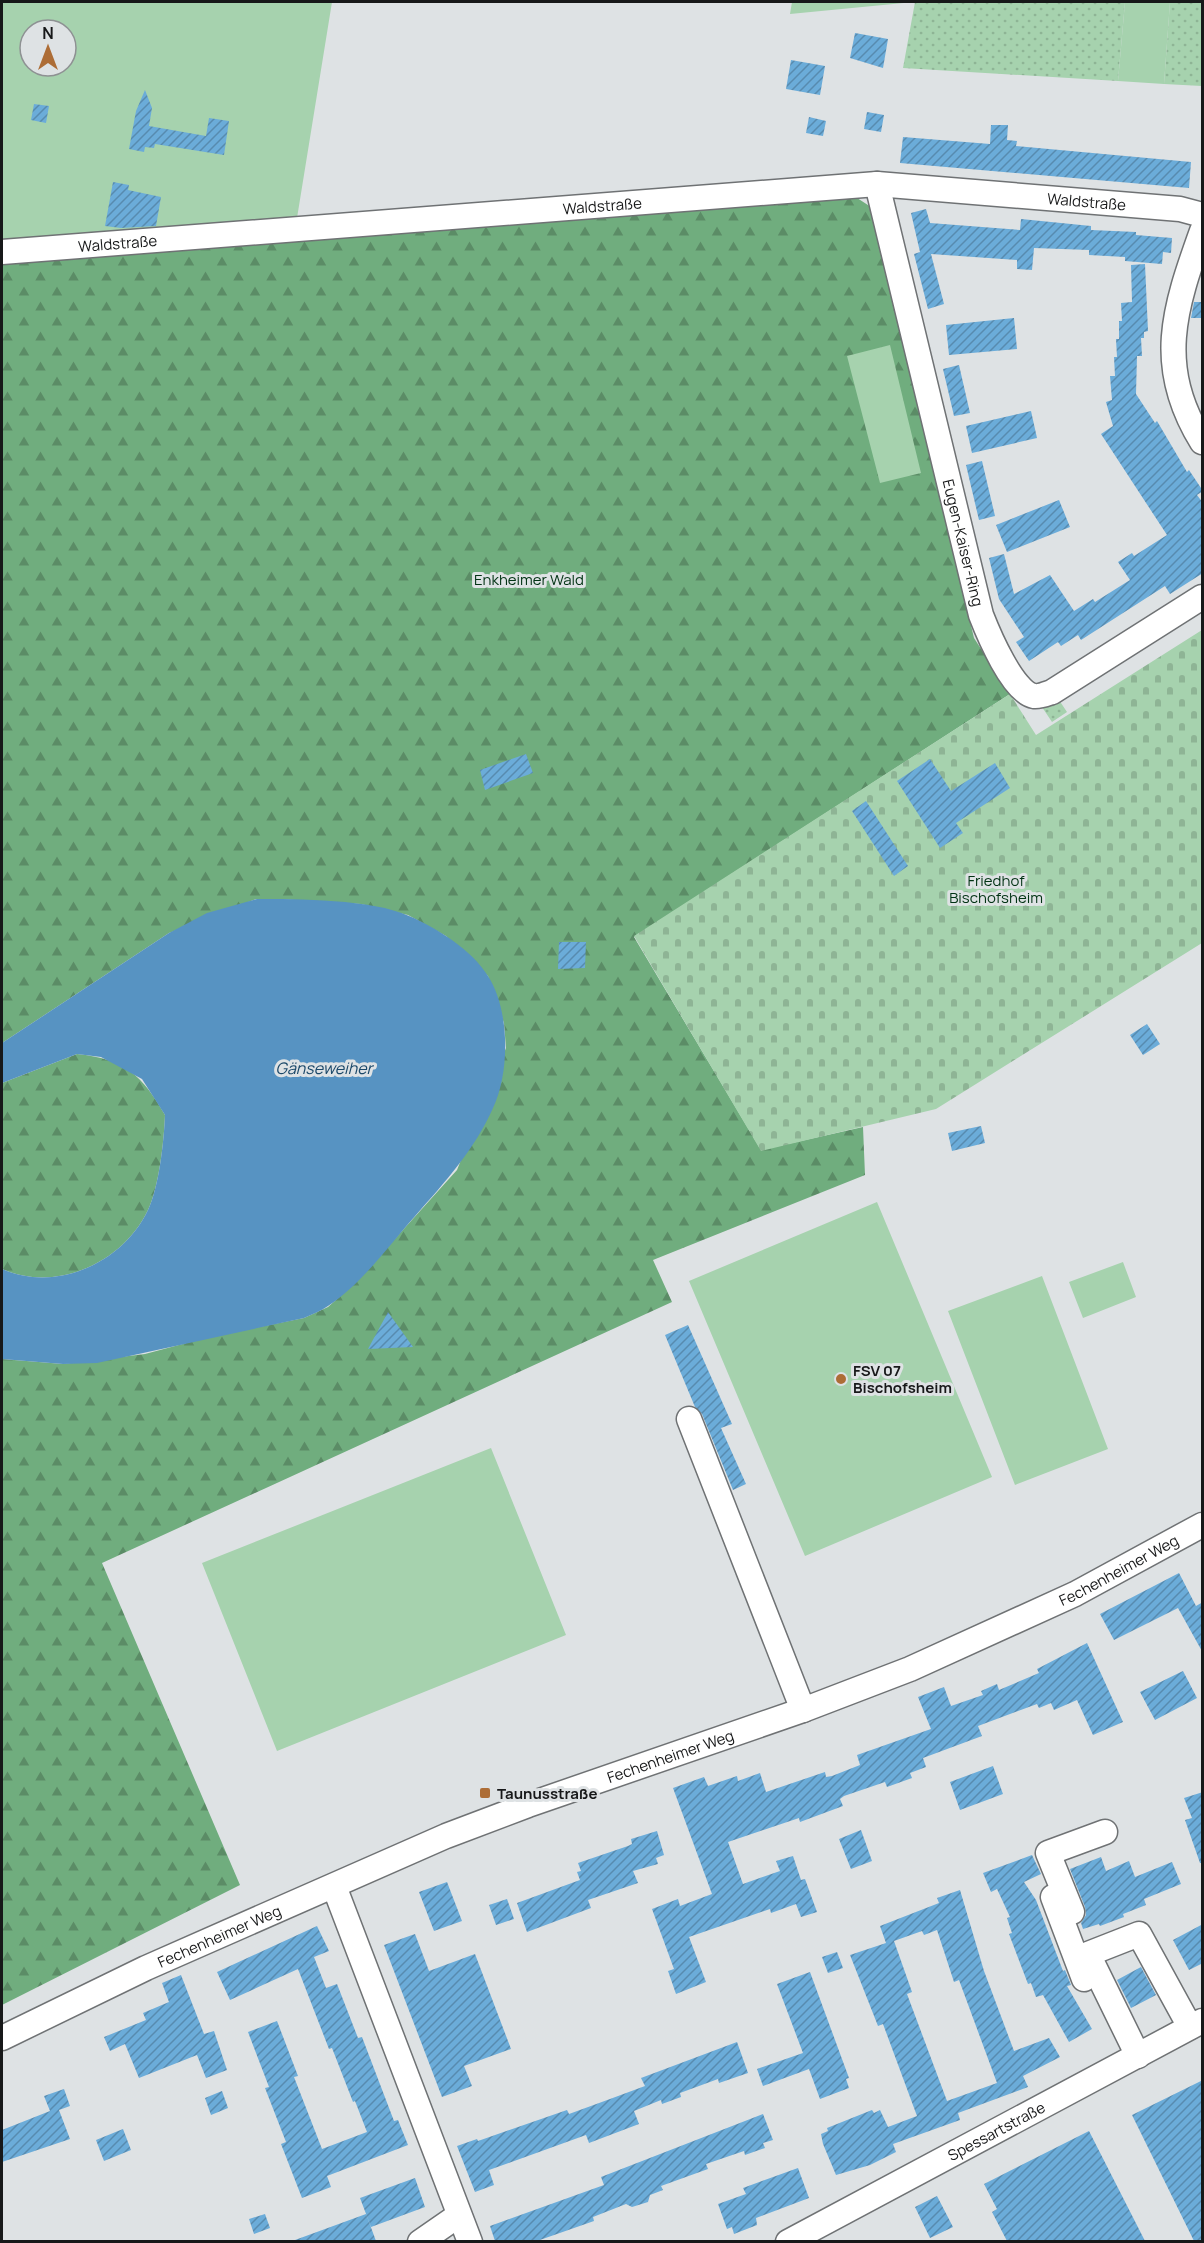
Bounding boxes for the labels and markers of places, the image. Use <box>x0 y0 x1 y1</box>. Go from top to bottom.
place label: FSV 07 Bischofsheim <box>853 1360 952 1398</box>
marker: FSV 07 Bischofsheim <box>834 1372 848 1386</box>
place label: Taunusstraße <box>497 1783 598 1804</box>
marker: Taunusstraße <box>478 1786 492 1800</box>

